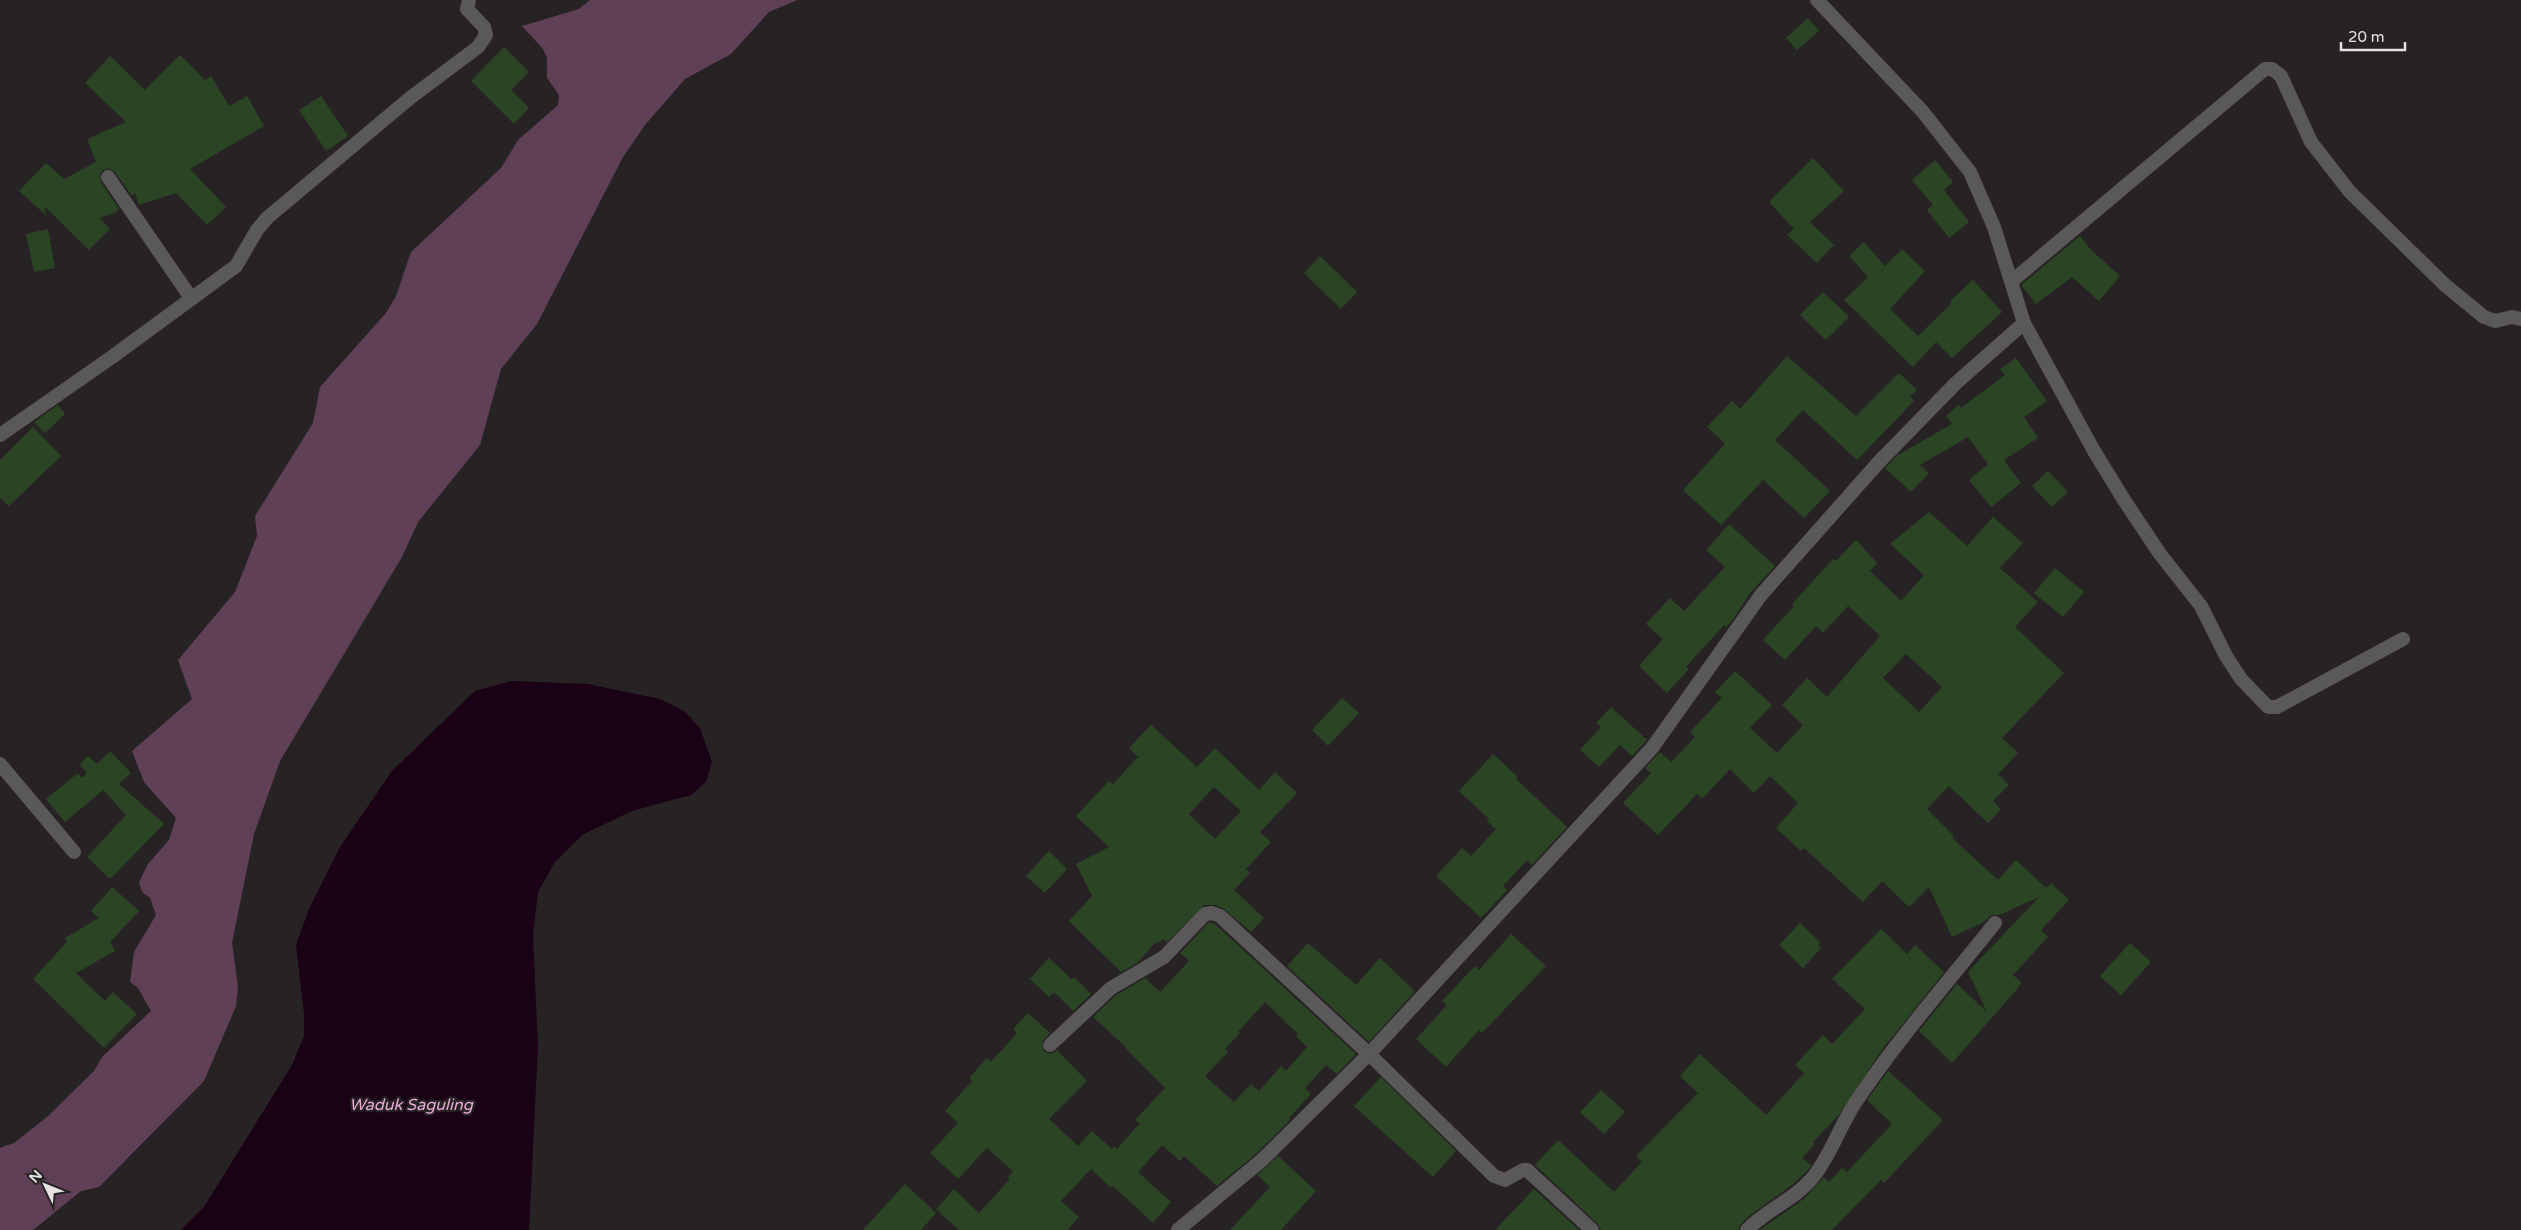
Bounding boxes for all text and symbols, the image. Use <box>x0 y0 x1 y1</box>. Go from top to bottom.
scale bar <box>2341 20 2405 52</box>
text: 20 m <box>2348 28 2385 46</box>
water label: Waduk Saguling <box>349 1095 474 1115</box>
north arrow <box>20 1160 70 1210</box>
text: N <box>26 1167 46 1186</box>

